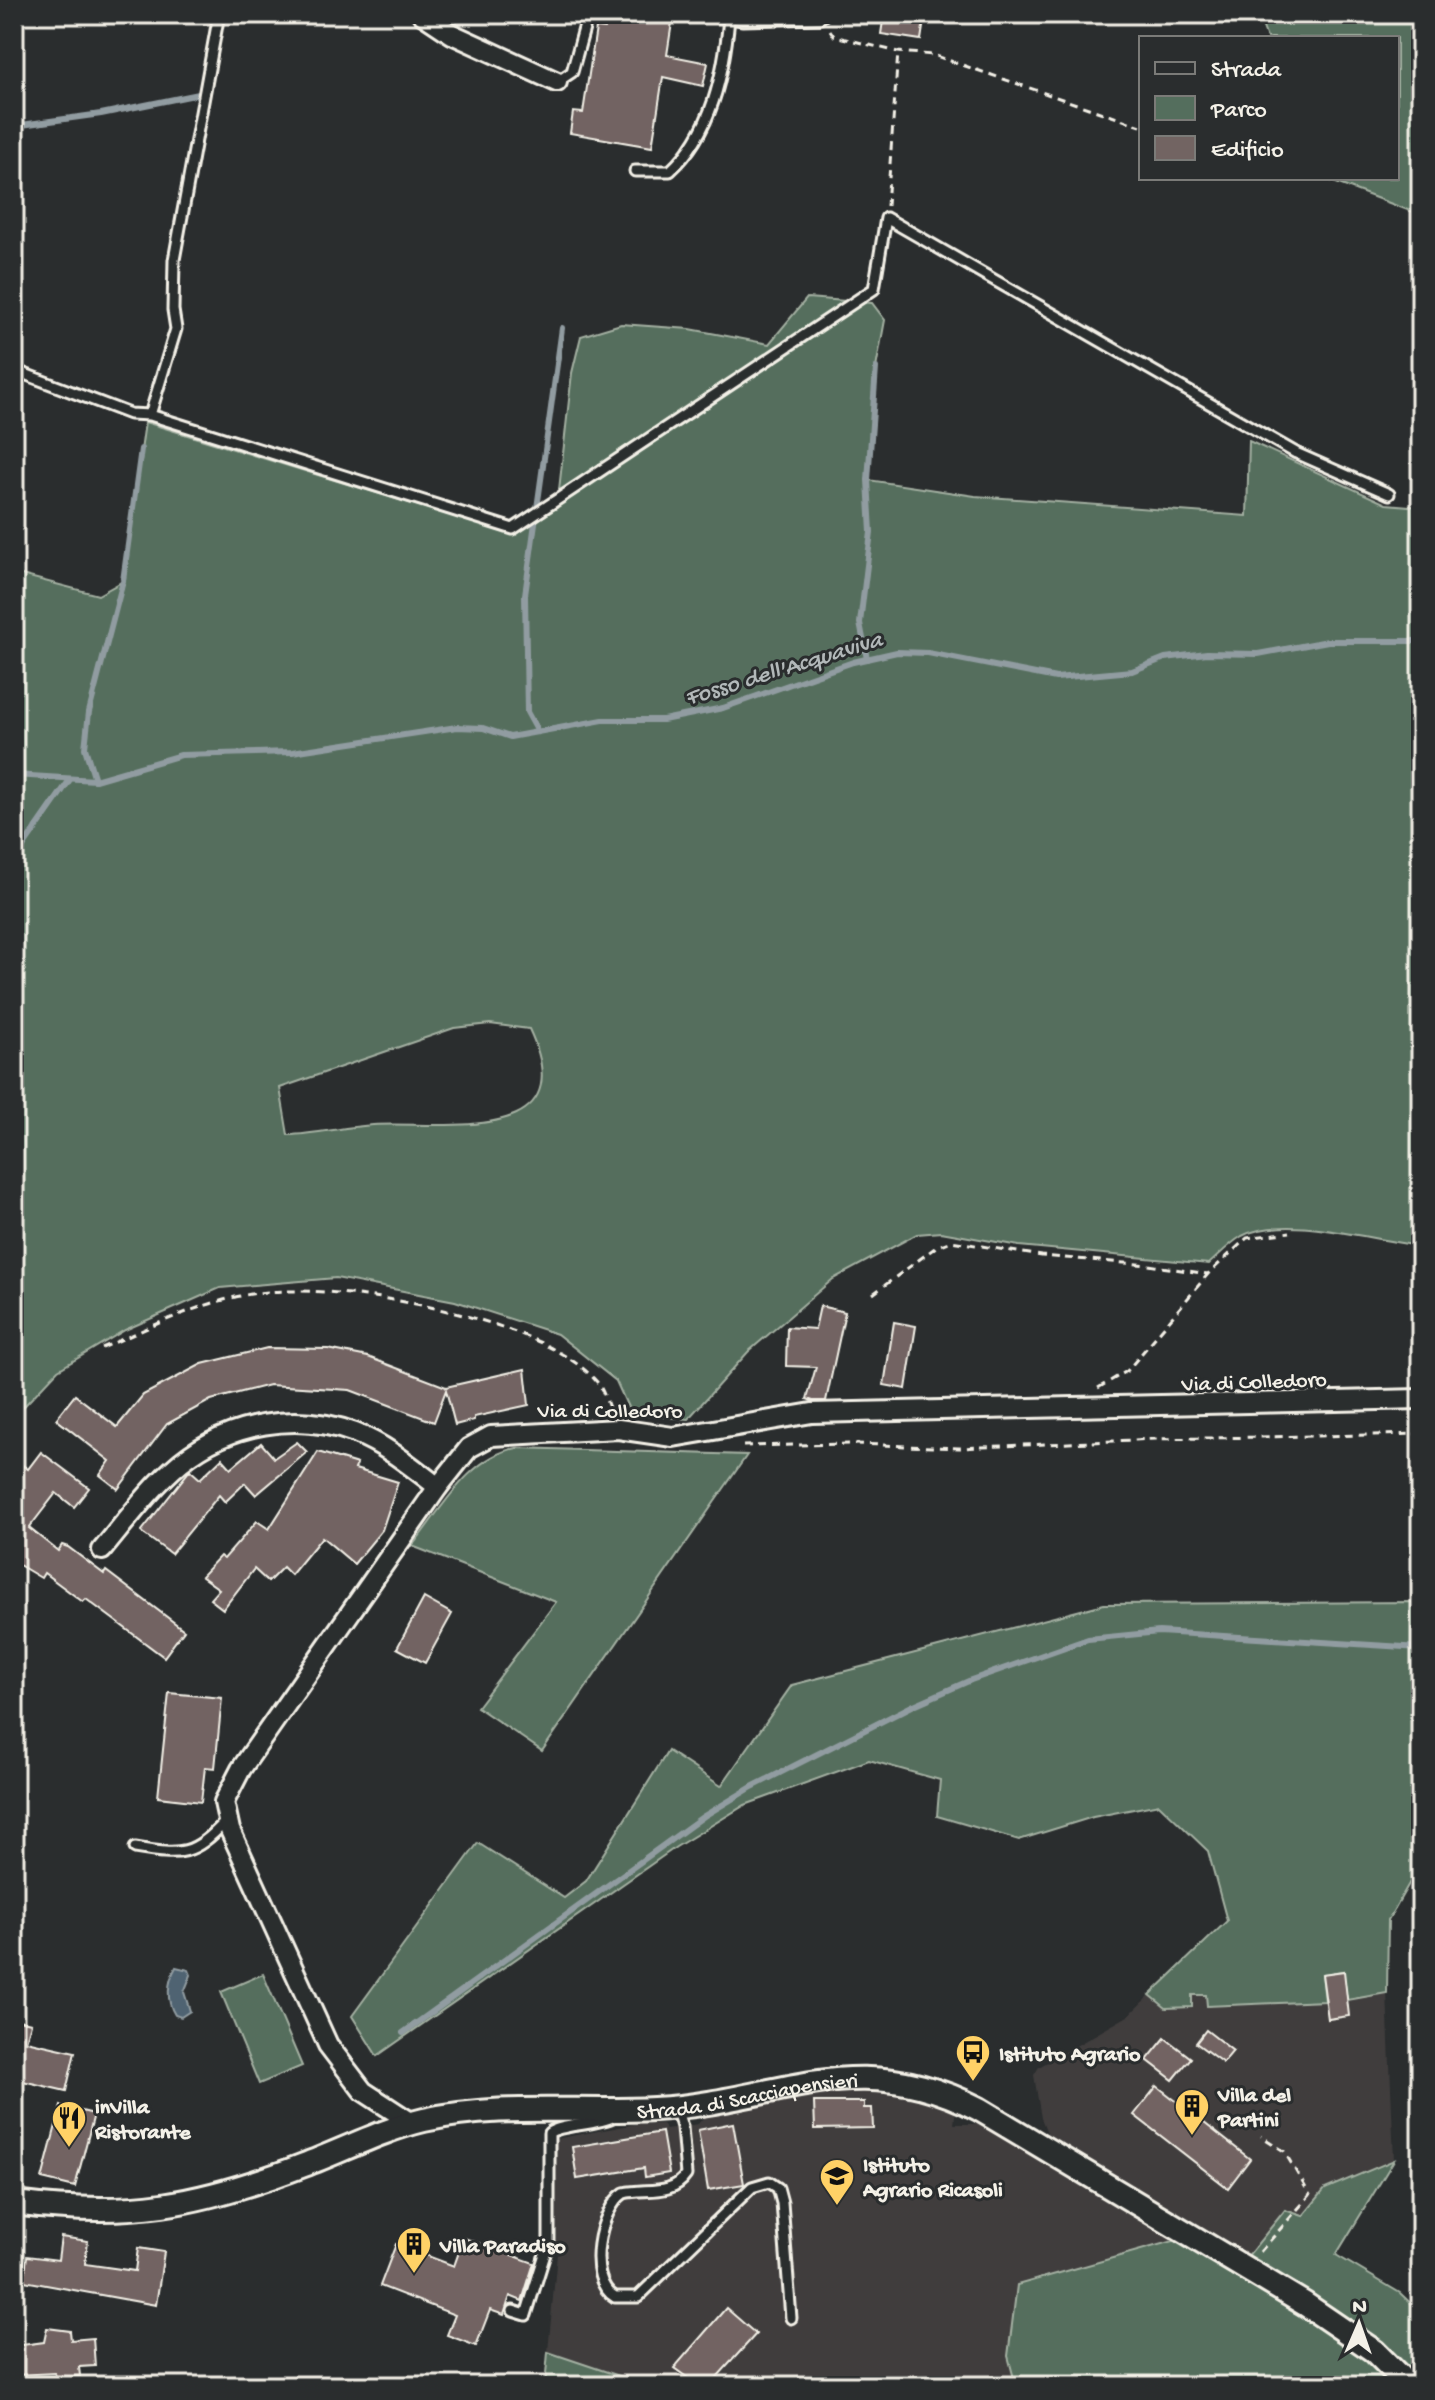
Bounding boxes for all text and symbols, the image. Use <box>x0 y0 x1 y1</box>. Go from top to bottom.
legend <box>1139 36 1399 180</box>
text: Strada <box>1211 57 1282 86</box>
text: Parco <box>1210 97 1267 126</box>
text: Edificio <box>1211 137 1284 166</box>
water label: Fosso dell'Acquaviva <box>682 626 888 714</box>
street label: Via di Colledoro <box>1180 1368 1327 1400</box>
street label: Via di Colledoro <box>536 1400 683 1426</box>
bus stop icon: Istituto Agrario <box>954 2033 992 2083</box>
place label: Istituto Agrario <box>999 2043 1141 2069</box>
street label: Strada di Scacciapensieri <box>636 2070 858 2127</box>
place label: Villa del Partini <box>1217 2084 1291 2135</box>
building icon: Villa del Partini <box>1173 2087 1211 2137</box>
place label: inVilla Ristorante <box>94 2096 191 2147</box>
restaurant icon: inVilla Ristorante <box>50 2099 88 2149</box>
place label: Istituto Agrario Ricasoli <box>862 2154 1003 2205</box>
school or university icon: Istituto Agrario Ricasoli <box>818 2157 856 2207</box>
building icon: Villa Paradiso <box>395 2225 433 2275</box>
place label: Villa Paradiso <box>439 2235 566 2261</box>
north arrow <box>1319 2284 1399 2364</box>
text: N <box>1352 2295 1367 2321</box>

